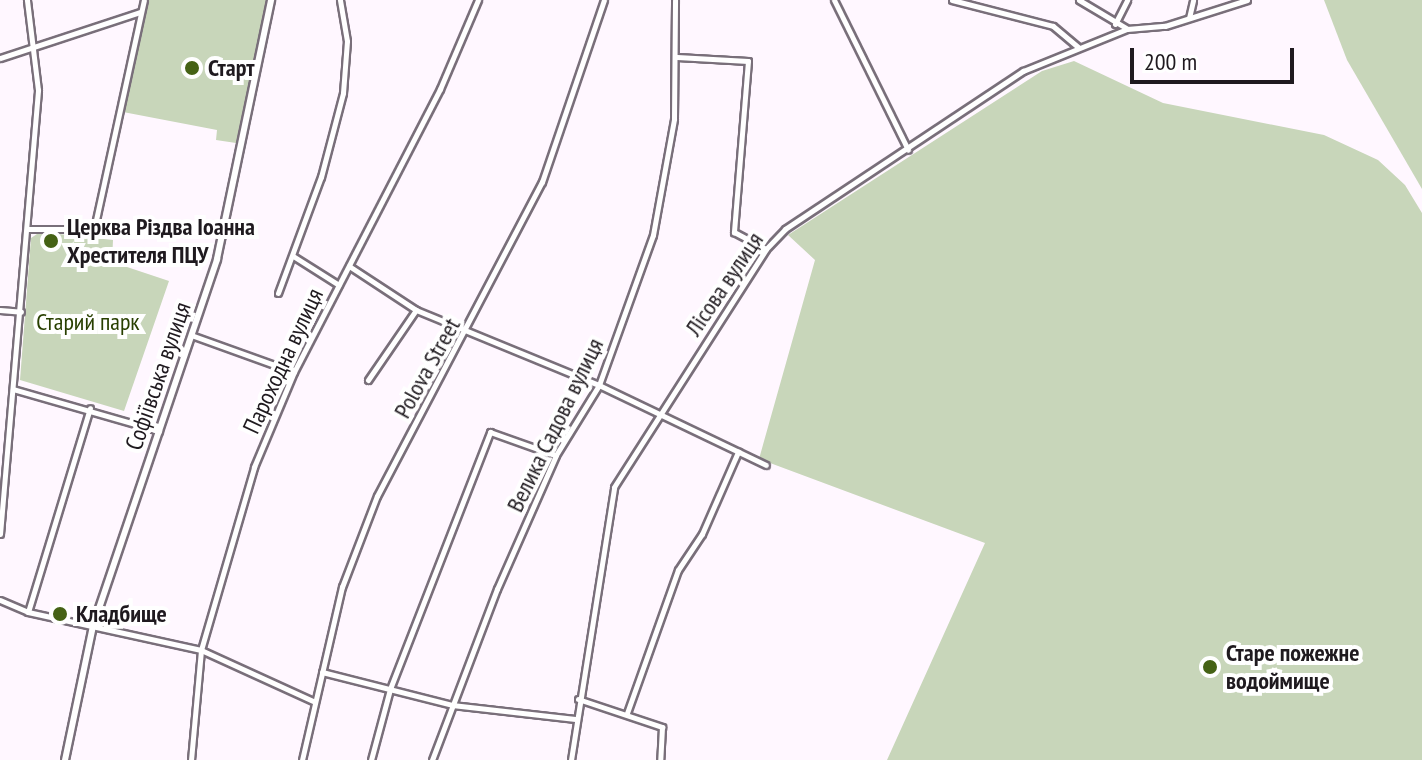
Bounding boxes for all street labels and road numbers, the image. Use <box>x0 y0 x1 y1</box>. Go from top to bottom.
street label: Лісова вулиця <box>679 227 769 341</box>
street label: Пароходна вулиця <box>237 284 329 438</box>
street label: Софіївська вулиця <box>119 298 197 454</box>
street label: Polova Street <box>388 313 466 423</box>
street label: Велика Садова вулиця <box>501 334 609 516</box>

